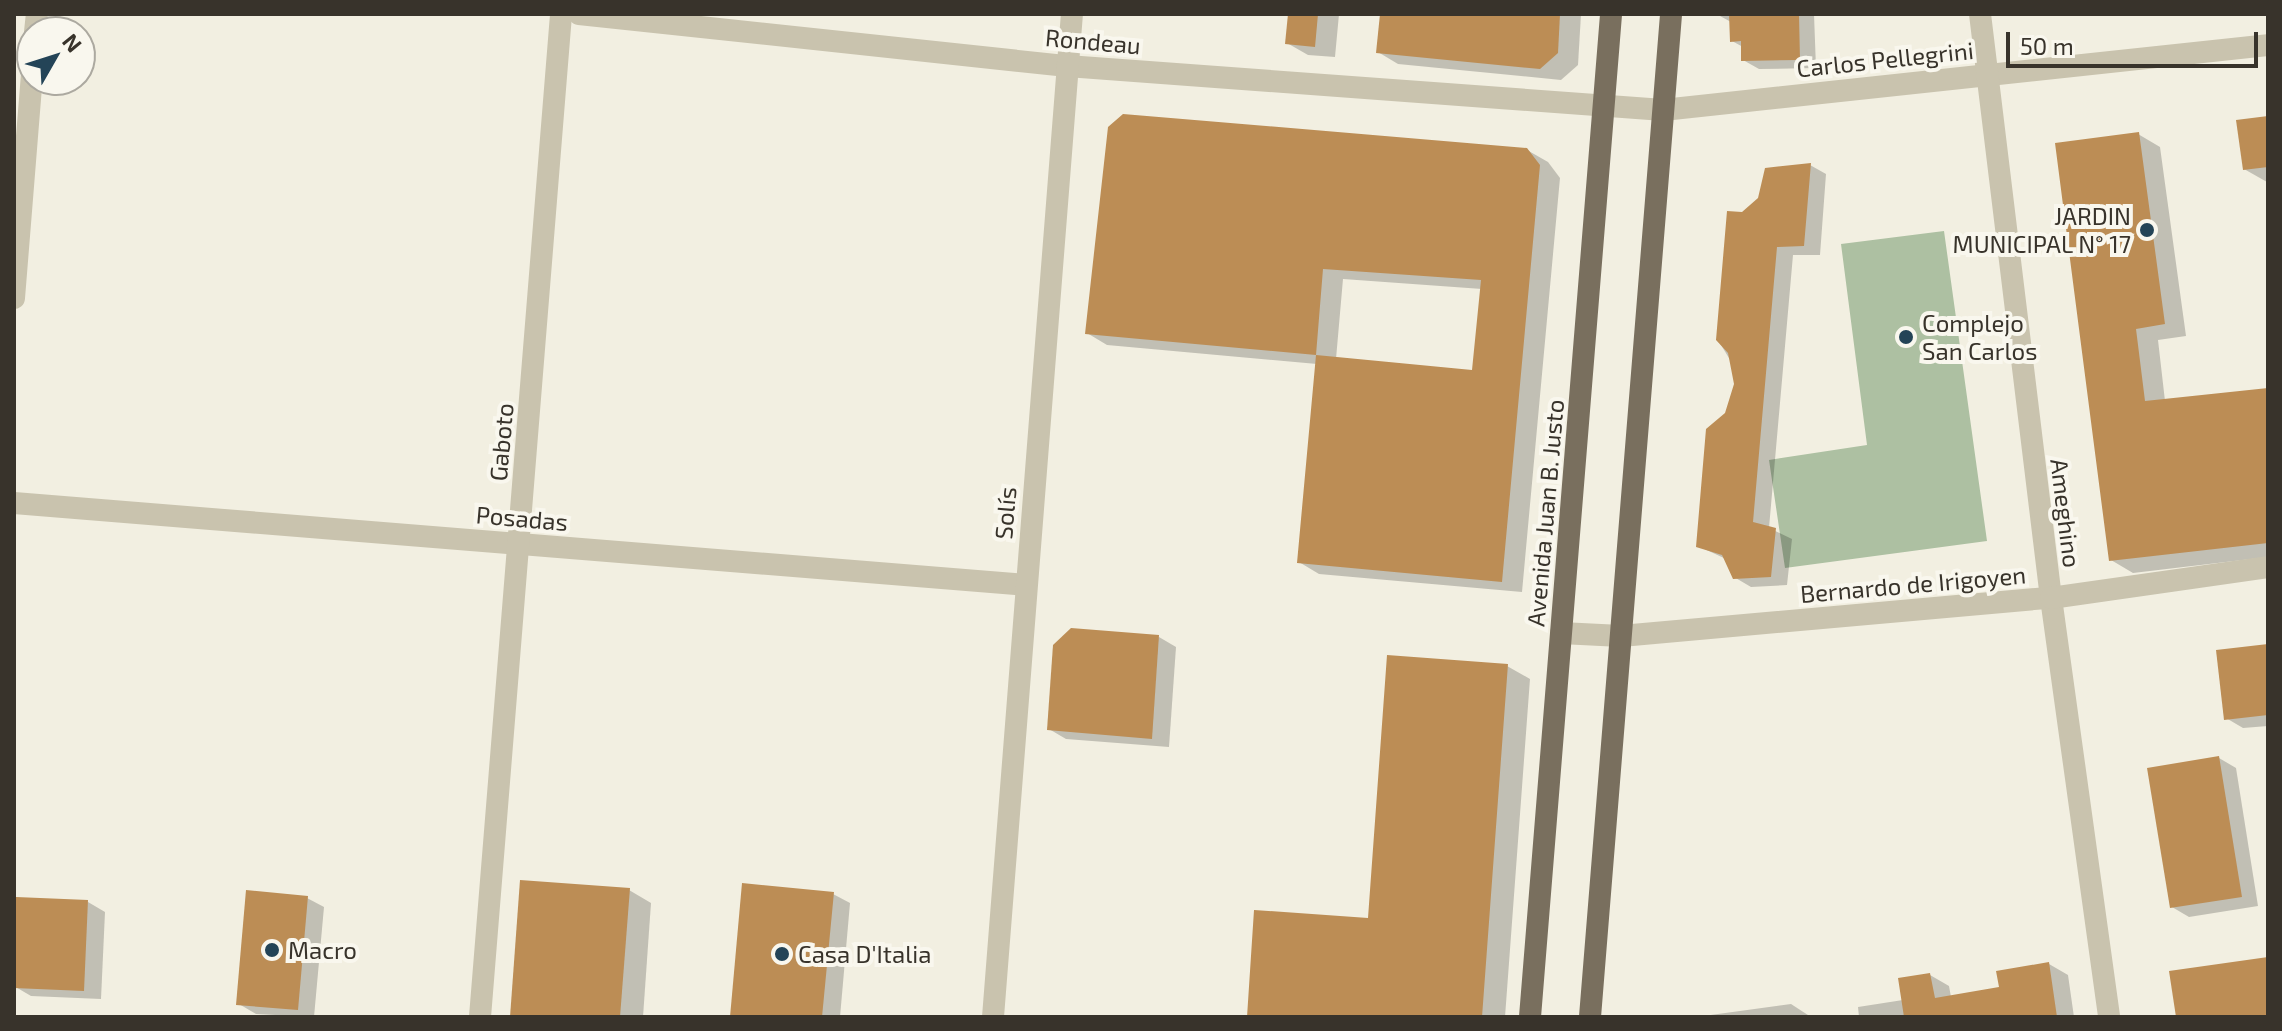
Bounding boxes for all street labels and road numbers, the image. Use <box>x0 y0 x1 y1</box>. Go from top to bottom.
street label: Rondeau <box>1044 22 1142 60</box>
street label: Carlos Pellegrini <box>1795 35 1975 83</box>
street label: Avenida Juan B. Justo <box>1521 398 1569 628</box>
street label: Gaboto <box>483 402 519 482</box>
street label: Ameghino <box>2045 457 2087 569</box>
street label: Solís <box>988 486 1022 540</box>
street label: Posadas <box>475 500 569 536</box>
street label: Bernardo de Irigoyen <box>1799 560 2027 608</box>

